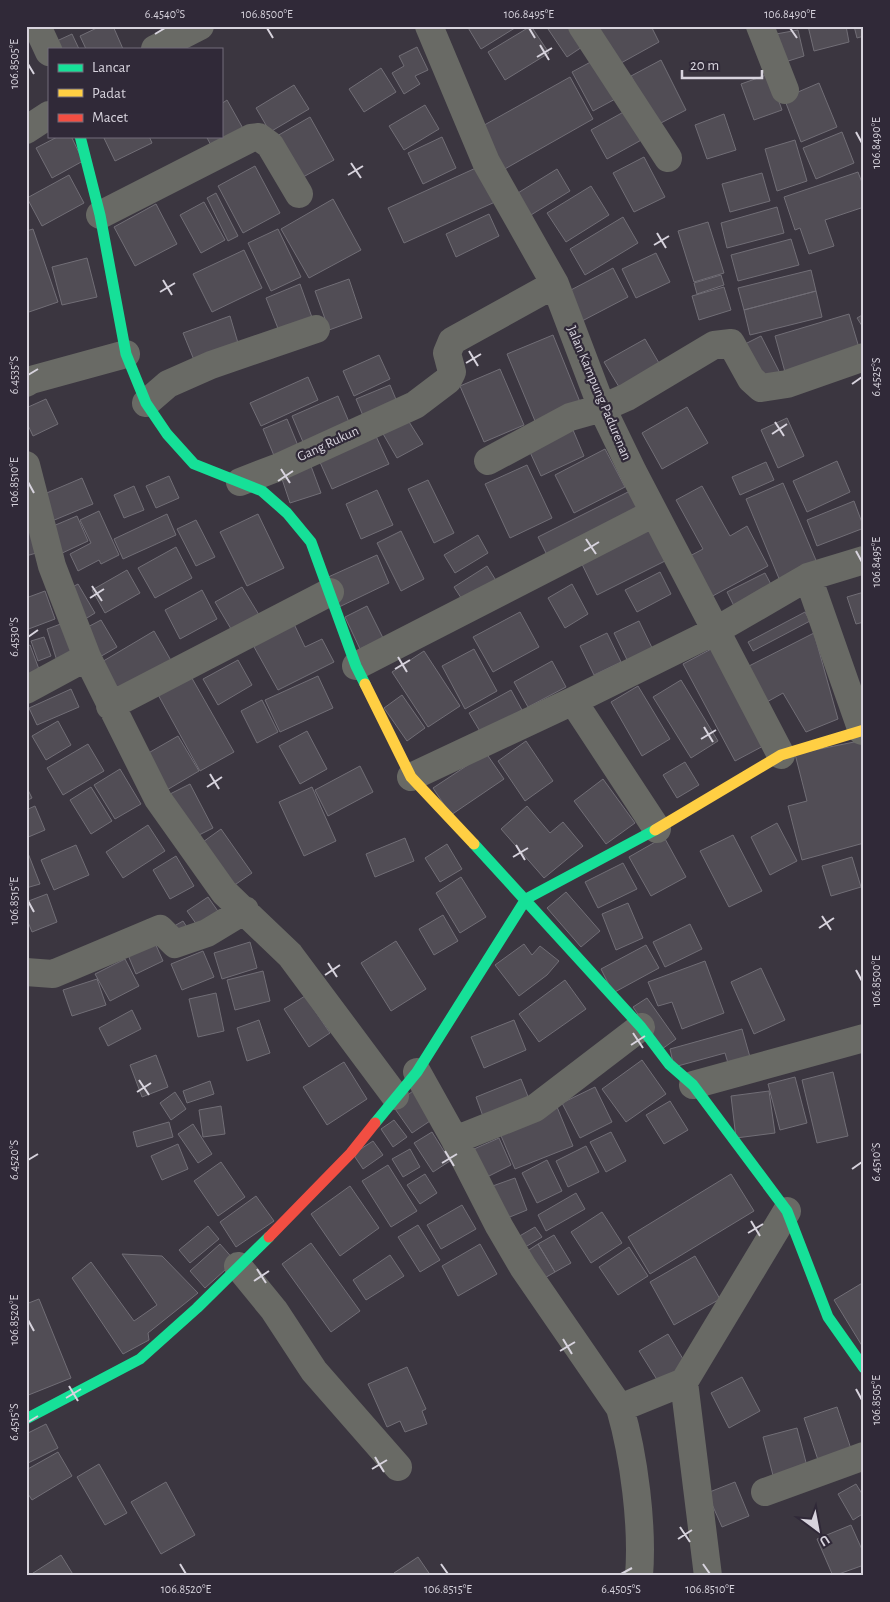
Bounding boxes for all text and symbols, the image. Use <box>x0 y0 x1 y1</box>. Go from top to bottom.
text: 6.4540°S <box>145 8 186 20</box>
text: 106.8500°E <box>241 8 293 20</box>
text: 106.8495°E <box>504 8 554 20</box>
text: 106.8490°E <box>764 8 816 20</box>
text: 106.8505°E <box>8 39 20 89</box>
legend <box>48 48 222 138</box>
scale bar <box>682 48 762 80</box>
text: 20 m <box>690 58 719 73</box>
text: Lancar <box>92 60 130 75</box>
text: Padat <box>92 86 126 101</box>
text: Macet <box>92 110 128 125</box>
text: 106.8490°E <box>870 117 882 169</box>
street label: Jalan Kampung Padurenan <box>564 324 634 462</box>
text: 6.4535°S <box>8 356 20 394</box>
text: 6.4525°S <box>870 357 882 396</box>
street label: Gang Rukun <box>295 424 361 464</box>
text: 106.8510°E <box>8 457 20 507</box>
text: 106.8495°E <box>870 537 882 587</box>
text: 6.4530°S <box>8 617 20 657</box>
text: 106.8515°E <box>8 877 20 925</box>
text: 106.8500°E <box>870 955 882 1007</box>
text: 6.4520°S <box>8 1140 20 1180</box>
text: 6.4510°S <box>870 1142 882 1181</box>
text: 106.8520°E <box>8 1294 20 1345</box>
text: 106.8505°E <box>870 1375 882 1425</box>
text: 6.4515°S <box>8 1403 20 1441</box>
north arrow <box>792 1504 842 1554</box>
text: U <box>817 1532 832 1549</box>
text: 106.8520°E <box>161 1583 212 1595</box>
text: 106.8515°E <box>424 1583 472 1595</box>
text: 6.4505°S <box>601 1583 641 1595</box>
text: 106.8510°E <box>685 1583 735 1595</box>

